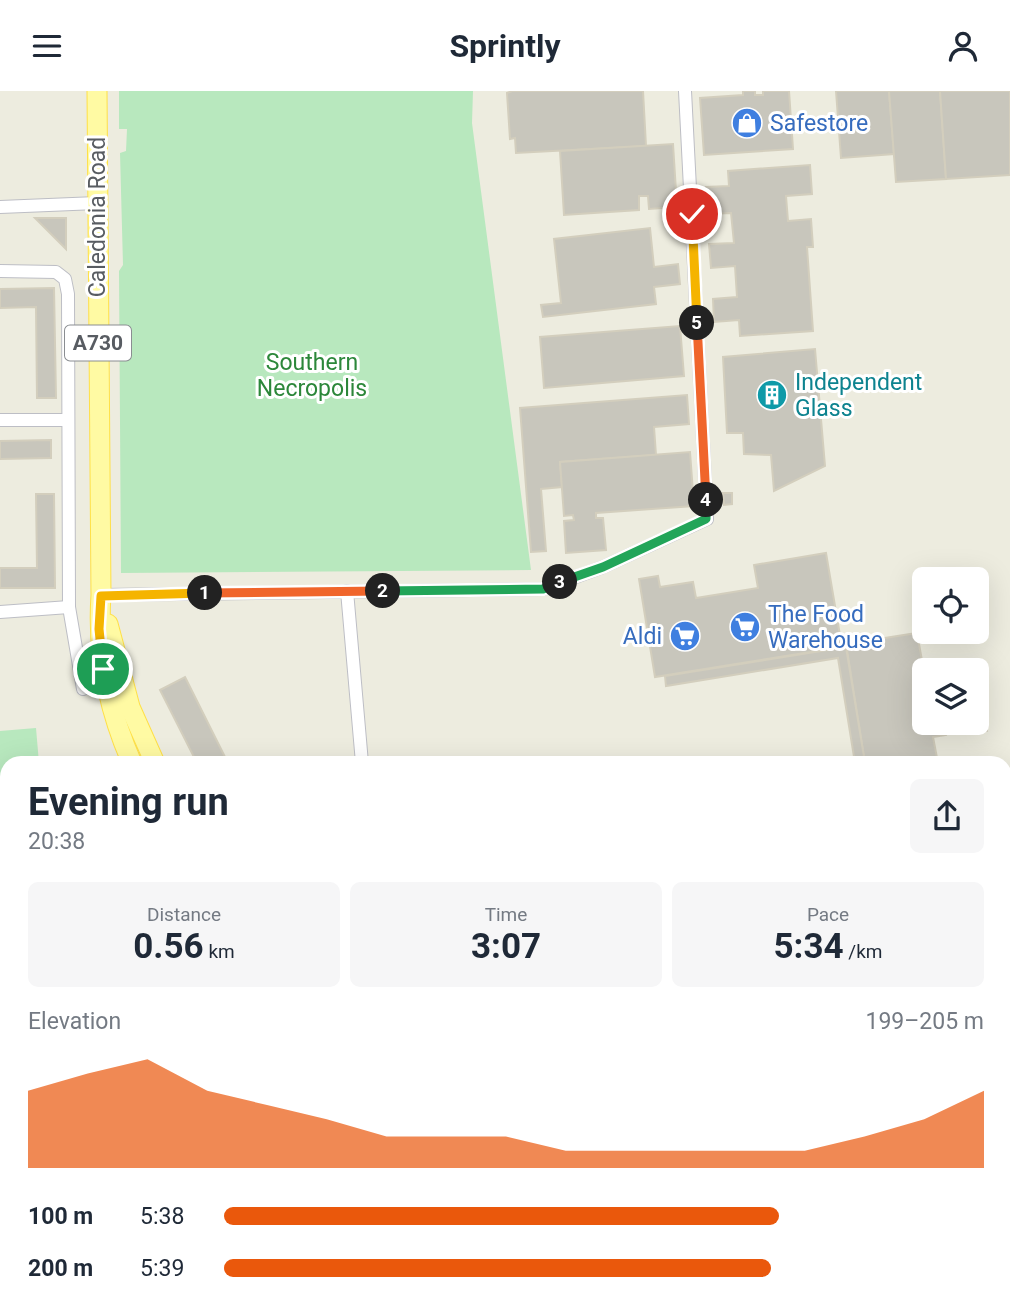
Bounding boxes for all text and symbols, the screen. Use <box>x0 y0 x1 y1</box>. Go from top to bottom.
icon: menu <box>28 27 66 65</box>
text: Sprintly <box>449 27 561 65</box>
icon: person <box>944 27 982 65</box>
shop icon: Safestore <box>730 106 764 140</box>
place label: Safestore <box>770 110 868 137</box>
street label: Caledonia Road <box>84 137 111 297</box>
pin <box>662 184 722 244</box>
icon: check <box>673 195 711 233</box>
pin: 5 <box>680 306 714 341</box>
text: 5 <box>691 311 702 334</box>
road number: A730 <box>65 325 131 361</box>
park label: Southern Necropolis <box>257 349 367 402</box>
place label: Independent Glass <box>795 369 922 422</box>
building icon: Independent Glass <box>755 378 789 412</box>
pin: 4 <box>688 483 724 517</box>
text: 4 <box>700 488 711 511</box>
pin: 3 <box>542 565 578 599</box>
map controls <box>912 567 989 735</box>
button: locate <box>912 567 989 644</box>
text: 3 <box>554 570 565 593</box>
pin: 2 <box>366 573 400 609</box>
pin: 1 <box>188 575 222 611</box>
text: 2 <box>377 579 388 602</box>
text: 1 <box>199 581 210 604</box>
place label: The Food Warehouse <box>768 601 883 654</box>
supermarket icon: The Food Warehouse <box>728 610 762 644</box>
supermarket icon: Aldi <box>668 619 702 653</box>
place label: Aldi <box>623 623 662 650</box>
pin <box>73 639 133 699</box>
icon: arrive <box>84 650 122 688</box>
button: layers <box>912 658 989 735</box>
button: share <box>910 779 984 853</box>
text: Evening run <box>28 780 229 824</box>
text: 20:38 <box>28 828 85 855</box>
text: Distance <box>147 903 221 926</box>
text: Time <box>485 903 527 926</box>
text: Pace <box>807 903 849 926</box>
text: 0.56 <box>133 926 204 967</box>
text: 3:07 <box>471 926 541 967</box>
text: 5:34 <box>774 926 844 967</box>
text: km <box>204 940 235 963</box>
text: /km <box>844 940 882 963</box>
text: Elevation <box>28 1008 121 1035</box>
text: 199–205 m <box>865 1008 984 1035</box>
text: 100 m <box>28 1203 93 1230</box>
text: 5:38 <box>140 1203 184 1230</box>
text: 200 m <box>28 1255 93 1282</box>
text: 5:39 <box>140 1255 184 1282</box>

